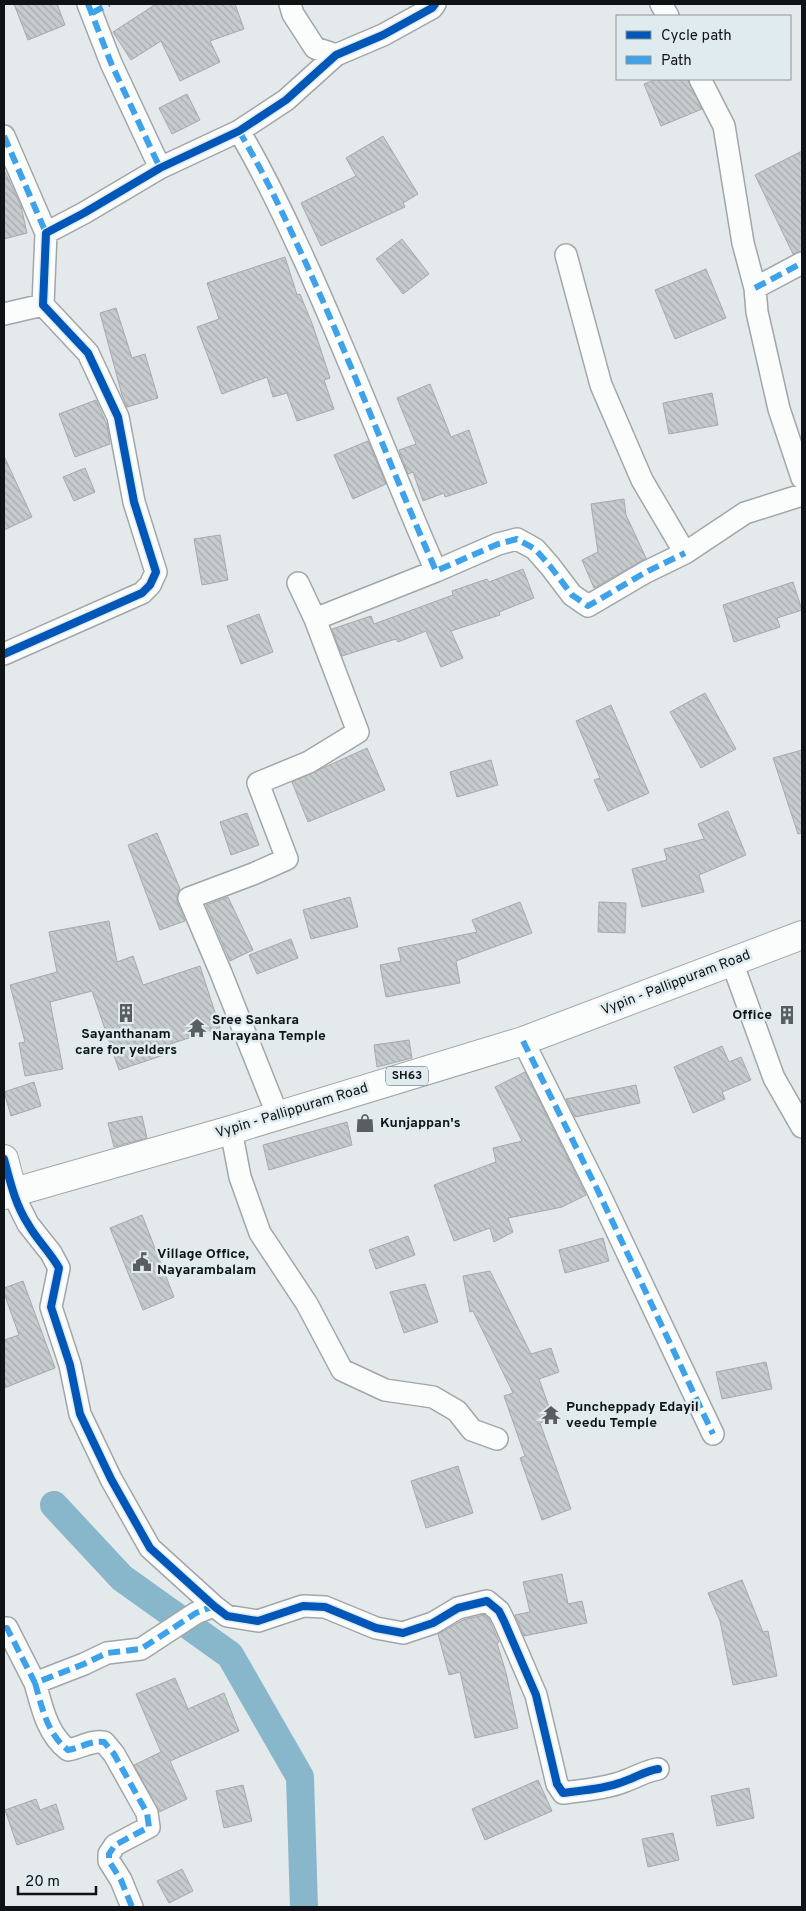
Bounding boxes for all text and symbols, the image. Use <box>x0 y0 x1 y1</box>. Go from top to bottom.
legend <box>616 15 791 80</box>
text: Cycle path <box>661 27 732 46</box>
text: Path <box>661 52 692 71</box>
street label: Vypin - Pallippuram Road <box>599 947 753 1019</box>
building icon: Sayanthanam care for yelders <box>115 1002 137 1024</box>
building icon: Office <box>776 1004 798 1026</box>
place label: Office <box>732 1007 772 1024</box>
place label: Sree Sankara Narayana Temple <box>212 1012 326 1045</box>
temple icon: Sree Sankara Narayana Temple <box>186 1017 208 1039</box>
place label: Sayanthanam care for yelders <box>75 1026 177 1059</box>
road number: SH63 <box>386 1066 428 1086</box>
street label: Vypin - Pallippuram Road <box>214 1080 370 1142</box>
shop icon: Kunjappan's <box>354 1112 376 1134</box>
place label: Kunjappan's <box>380 1115 461 1132</box>
place label: Village Office, Nayarambalam <box>157 1246 256 1279</box>
public building icon: Village Office, Nayarambalam <box>131 1251 153 1273</box>
place label: Puncheppady Edayil veedu Temple <box>566 1399 699 1432</box>
temple icon: Puncheppady Edayil veedu Temple <box>540 1404 562 1426</box>
scale bar <box>18 1864 95 1896</box>
text: 20 m <box>25 1873 60 1892</box>

